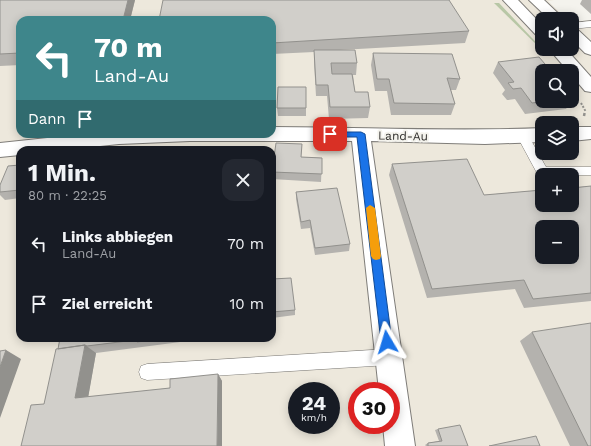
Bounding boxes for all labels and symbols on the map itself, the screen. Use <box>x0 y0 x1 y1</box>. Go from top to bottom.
pin <box>313 117 347 151</box>
street label: Land-Au <box>378 129 428 143</box>
position arrow <box>366 321 408 363</box>
speed limit sign: 30 <box>348 382 400 434</box>

